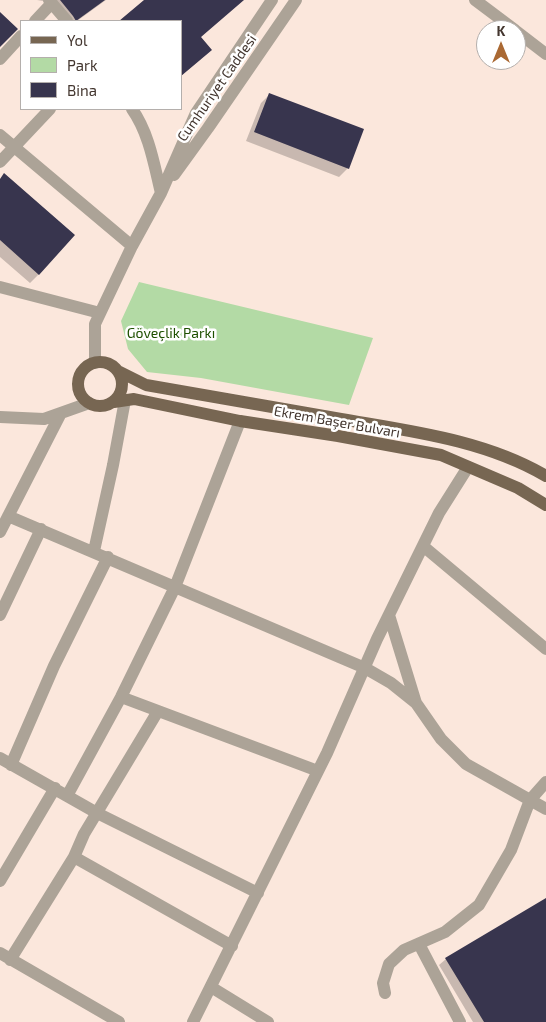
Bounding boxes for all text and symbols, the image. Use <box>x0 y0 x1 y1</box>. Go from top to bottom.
legend <box>20 20 182 110</box>
north arrow <box>476 20 526 70</box>
text: K <box>497 22 505 39</box>
text: Yol <box>67 31 88 49</box>
street label: Cumhuriyet Caddesi <box>174 31 260 145</box>
text: Park <box>67 56 98 74</box>
text: Bina <box>67 81 97 99</box>
park label: Göveçlik Parkı <box>127 325 215 341</box>
street label: Ekrem Başer Bulvarı <box>273 403 401 441</box>

